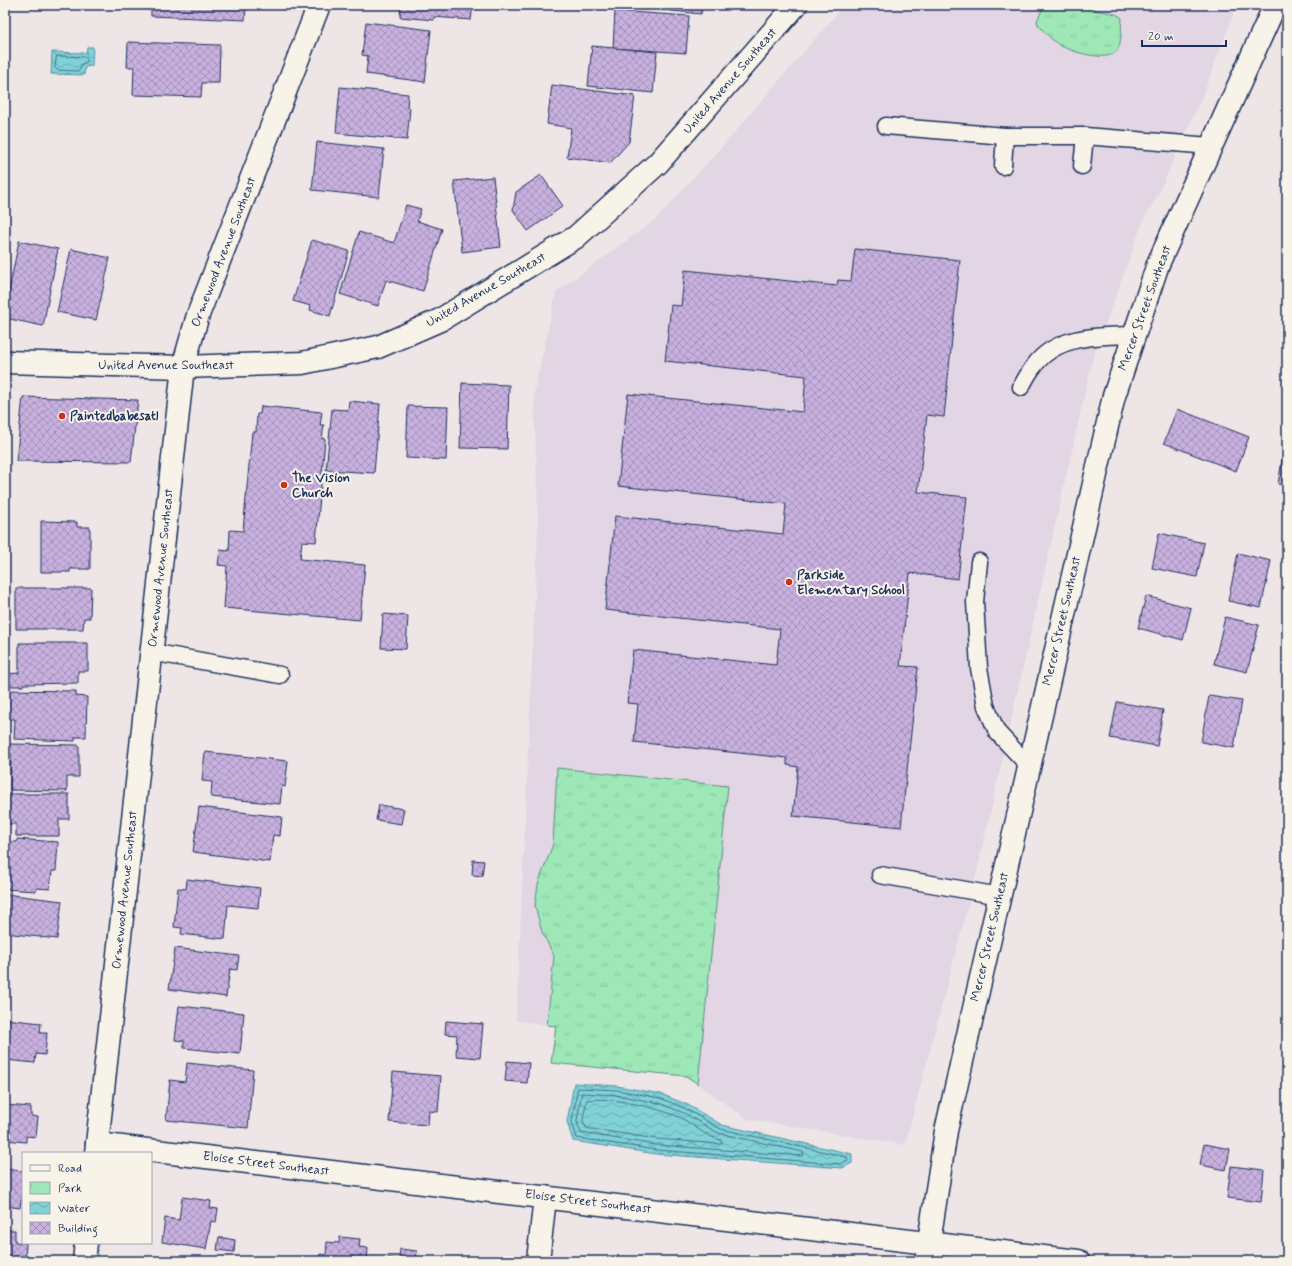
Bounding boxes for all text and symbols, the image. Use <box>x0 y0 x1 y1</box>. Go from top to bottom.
scale bar <box>1142 22 1226 48</box>
street label: United Avenue Southeast <box>679 24 781 138</box>
text: 20 m <box>1148 29 1174 45</box>
street label: Ormewood Avenue Southeast <box>188 175 260 329</box>
street label: Mercer Street Southeast <box>1114 243 1176 373</box>
street label: United Avenue Southeast <box>423 249 549 331</box>
street label: United Avenue Southeast <box>98 357 234 374</box>
place label: Paintedbabesatl <box>70 408 159 425</box>
marker: Paintedbabesatl <box>57 411 67 421</box>
place label: The Vision Church <box>292 470 350 502</box>
marker: The Vision Church <box>279 480 289 490</box>
street label: Ormewood Avenue Southeast <box>144 488 178 648</box>
street label: Mercer Street Southeast <box>1039 555 1085 687</box>
place label: Parkside Elementary School <box>797 567 905 599</box>
marker: Parkside Elementary School <box>784 577 794 587</box>
street label: Ormewood Avenue Southeast <box>108 810 142 970</box>
street label: Mercer Street Southeast <box>967 871 1013 1003</box>
street label: Eloise Street Southeast <box>202 1148 330 1180</box>
legend <box>22 1152 152 1244</box>
text: Road <box>58 1161 82 1177</box>
text: Park <box>58 1181 82 1197</box>
street label: Eloise Street Southeast <box>524 1186 652 1218</box>
text: Water <box>58 1201 90 1217</box>
text: Building <box>58 1221 98 1238</box>

